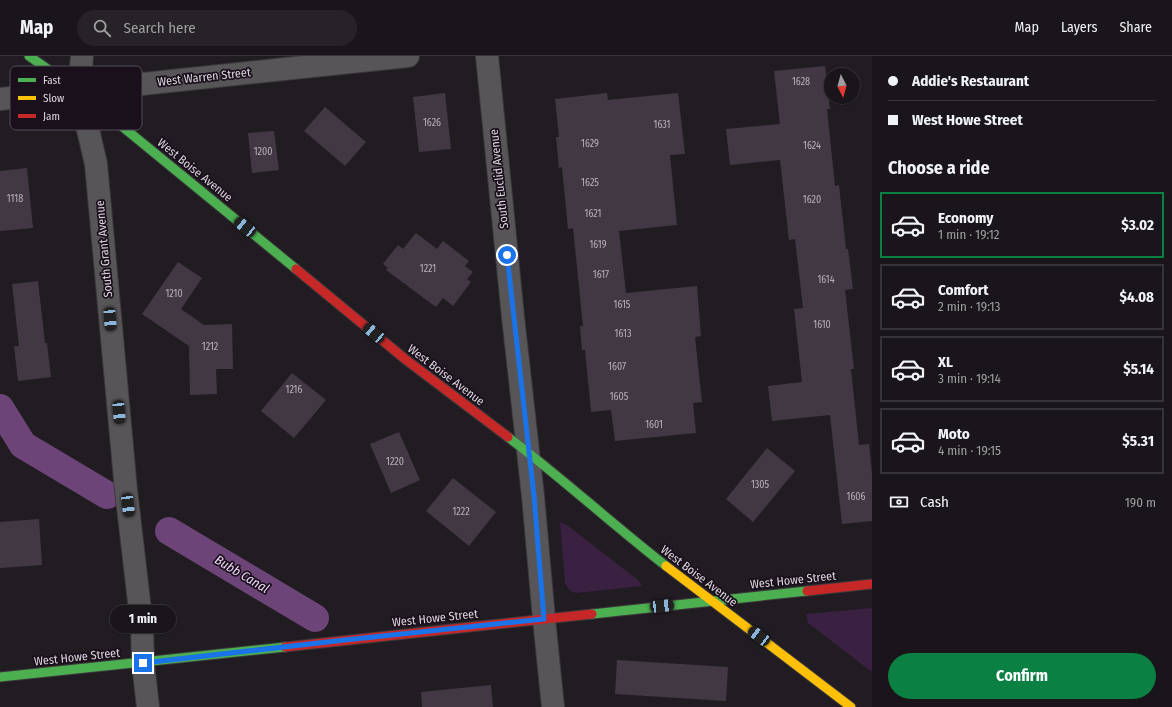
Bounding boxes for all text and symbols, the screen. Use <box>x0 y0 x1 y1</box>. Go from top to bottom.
search box <box>77 10 357 46</box>
text: Map <box>20 16 53 39</box>
icon: search <box>91 17 113 39</box>
text: Search here <box>123 19 196 37</box>
text: Map <box>1015 19 1039 36</box>
text: Layers <box>1061 19 1097 36</box>
text: Share <box>1119 19 1152 36</box>
street label: West Warren Street <box>157 65 251 89</box>
legend <box>10 66 142 130</box>
north arrow <box>824 68 860 104</box>
map controls <box>824 68 860 104</box>
text: Addie's Restaurant <box>912 72 1029 90</box>
text: Fast <box>43 74 61 87</box>
house number: 1628 <box>792 76 810 88</box>
text: Slow <box>43 92 64 105</box>
text: Jam <box>43 110 60 123</box>
text: West Howe Street <box>912 111 1023 129</box>
house number: 1626 <box>423 117 441 129</box>
house number: 1631 <box>654 119 670 131</box>
street label: South Euclid Avenue <box>487 128 511 229</box>
street label: West Boise Avenue <box>155 135 235 205</box>
house number: 1629 <box>581 138 599 150</box>
house number: 1624 <box>803 140 821 152</box>
house number: 1200 <box>254 146 272 158</box>
text: Choose a ride <box>888 157 990 179</box>
house number: 1625 <box>581 177 599 189</box>
house number: 1118 <box>7 193 23 205</box>
house number: 1620 <box>803 194 821 206</box>
street label: South Grant Avenue <box>93 200 115 298</box>
icon: car <box>890 207 926 243</box>
house number: 1621 <box>585 208 601 220</box>
text: Economy <box>938 209 993 227</box>
car <box>232 215 258 239</box>
text: $3.02 <box>1121 216 1154 234</box>
text: 1 min · 19:12 <box>938 227 1000 242</box>
house number: 1619 <box>589 239 607 251</box>
route start <box>498 246 516 264</box>
house number: 1221 <box>420 263 436 275</box>
house number: 1617 <box>593 269 609 281</box>
house number: 1614 <box>817 274 835 286</box>
icon: car <box>890 279 926 315</box>
text: Comfort <box>938 281 989 299</box>
house number: 1210 <box>165 288 183 300</box>
text: $4.08 <box>1119 288 1154 306</box>
house number: 1615 <box>614 299 631 311</box>
text: 2 min · 19:13 <box>938 299 1000 314</box>
car <box>103 307 117 331</box>
house number: 1610 <box>813 319 831 331</box>
car <box>361 321 387 345</box>
house number: 1613 <box>615 328 632 340</box>
house number: 1212 <box>202 341 219 353</box>
street label: West Boise Avenue <box>405 342 487 408</box>
icon: car <box>890 351 926 387</box>
text: XL <box>938 353 953 371</box>
text: $5.14 <box>1123 360 1154 378</box>
house number: 1607 <box>608 361 626 373</box>
text: 3 min · 19:14 <box>938 371 1001 386</box>
house number: 1216 <box>286 384 303 396</box>
house number: 1605 <box>610 391 629 403</box>
car <box>112 400 126 424</box>
house number: 1601 <box>645 419 663 431</box>
icon: car <box>890 423 926 459</box>
text: Moto <box>938 425 970 443</box>
text: $5.31 <box>1122 432 1154 450</box>
text: 4 min · 19:15 <box>938 443 1001 458</box>
house number: 1220 <box>386 456 404 468</box>
house number: 1305 <box>751 479 770 491</box>
house number: 1606 <box>846 491 866 503</box>
icon: cash <box>888 491 910 513</box>
car <box>121 492 135 518</box>
text: Cash <box>920 493 949 511</box>
text: 190 m <box>1125 495 1156 510</box>
house number: 1222 <box>452 506 470 518</box>
street label: West Boise Avenue <box>658 543 740 609</box>
water label: Bubb Canal <box>212 552 272 596</box>
street label: West Howe Street <box>749 569 837 591</box>
car <box>649 599 675 613</box>
callout: 1 min <box>110 605 176 633</box>
street label: West Howe Street <box>391 607 479 629</box>
text: 1 min <box>129 611 157 626</box>
car <box>746 624 772 648</box>
street label: West Howe Street <box>33 646 121 668</box>
button: Confirm <box>888 653 1156 699</box>
route end <box>134 654 152 672</box>

